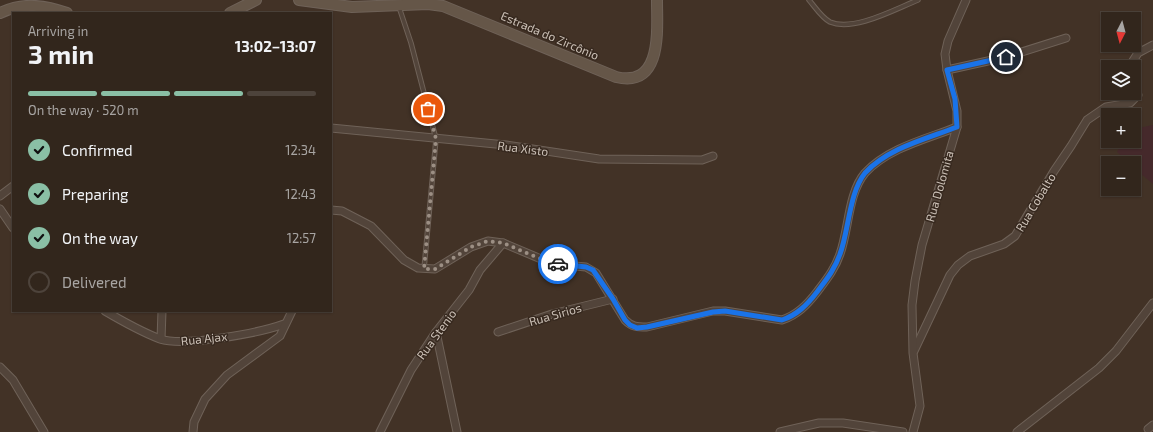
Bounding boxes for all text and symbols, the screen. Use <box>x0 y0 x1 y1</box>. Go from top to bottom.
street label: Estrada do Zircônio <box>499 8 601 62</box>
north arrow <box>1101 12 1141 52</box>
map controls <box>1101 12 1141 196</box>
text: Arriving in <box>28 23 88 39</box>
text: 13:02–13:07 <box>235 37 316 55</box>
text: 3 min <box>28 38 94 69</box>
pin <box>989 40 1023 74</box>
icon: home <box>995 46 1017 68</box>
button: layers <box>1101 60 1141 100</box>
pin <box>411 92 445 126</box>
icon: bag <box>417 98 439 120</box>
text: On the way · 520 m <box>28 102 139 118</box>
button: + <box>1101 108 1141 148</box>
street label: Rua Xisto <box>497 138 549 158</box>
icon: check <box>28 139 50 161</box>
text: Confirmed <box>62 141 133 159</box>
text: 12:34 <box>285 142 316 158</box>
street label: Rua Dolomita <box>922 149 956 223</box>
button: − <box>1101 156 1141 196</box>
street label: Rua Cobalto <box>1012 170 1058 234</box>
icon: check <box>28 183 50 205</box>
text: Preparing <box>62 185 128 203</box>
text: 12:43 <box>285 186 316 202</box>
icon: check <box>28 227 50 249</box>
text: On the way <box>62 229 138 247</box>
text: 12:57 <box>287 230 316 246</box>
courier <box>538 244 578 284</box>
icon: car <box>547 253 569 275</box>
text: Delivered <box>62 273 127 291</box>
street label: Rua Sirios <box>527 300 583 328</box>
street label: Rua Stenio <box>413 306 459 362</box>
street label: Rua Ajax <box>180 329 229 348</box>

